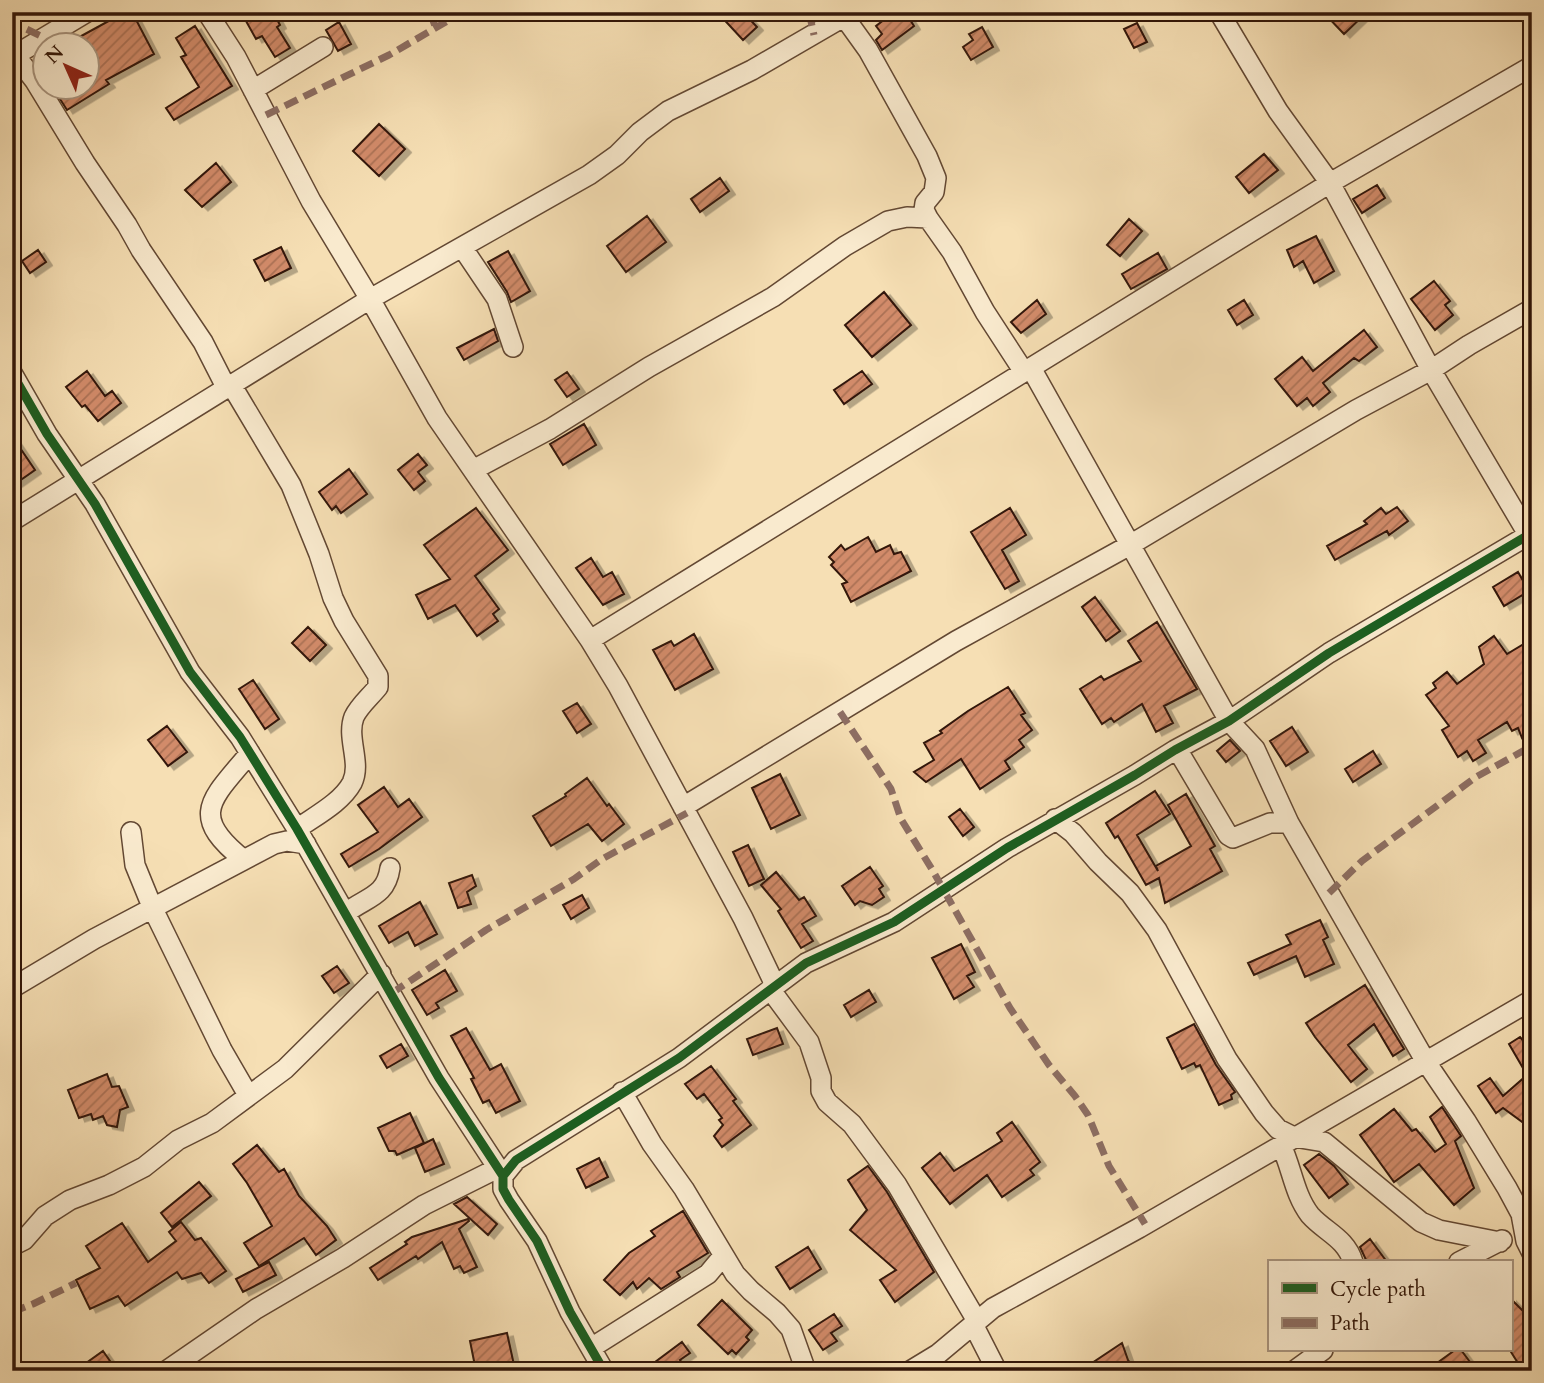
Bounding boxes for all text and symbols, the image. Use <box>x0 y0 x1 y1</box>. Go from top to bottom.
north arrow <box>32 32 102 102</box>
text: N <box>40 39 70 70</box>
legend <box>1268 1260 1512 1352</box>
text: Cycle path <box>1330 1275 1426 1304</box>
text: Path <box>1330 1309 1370 1338</box>

